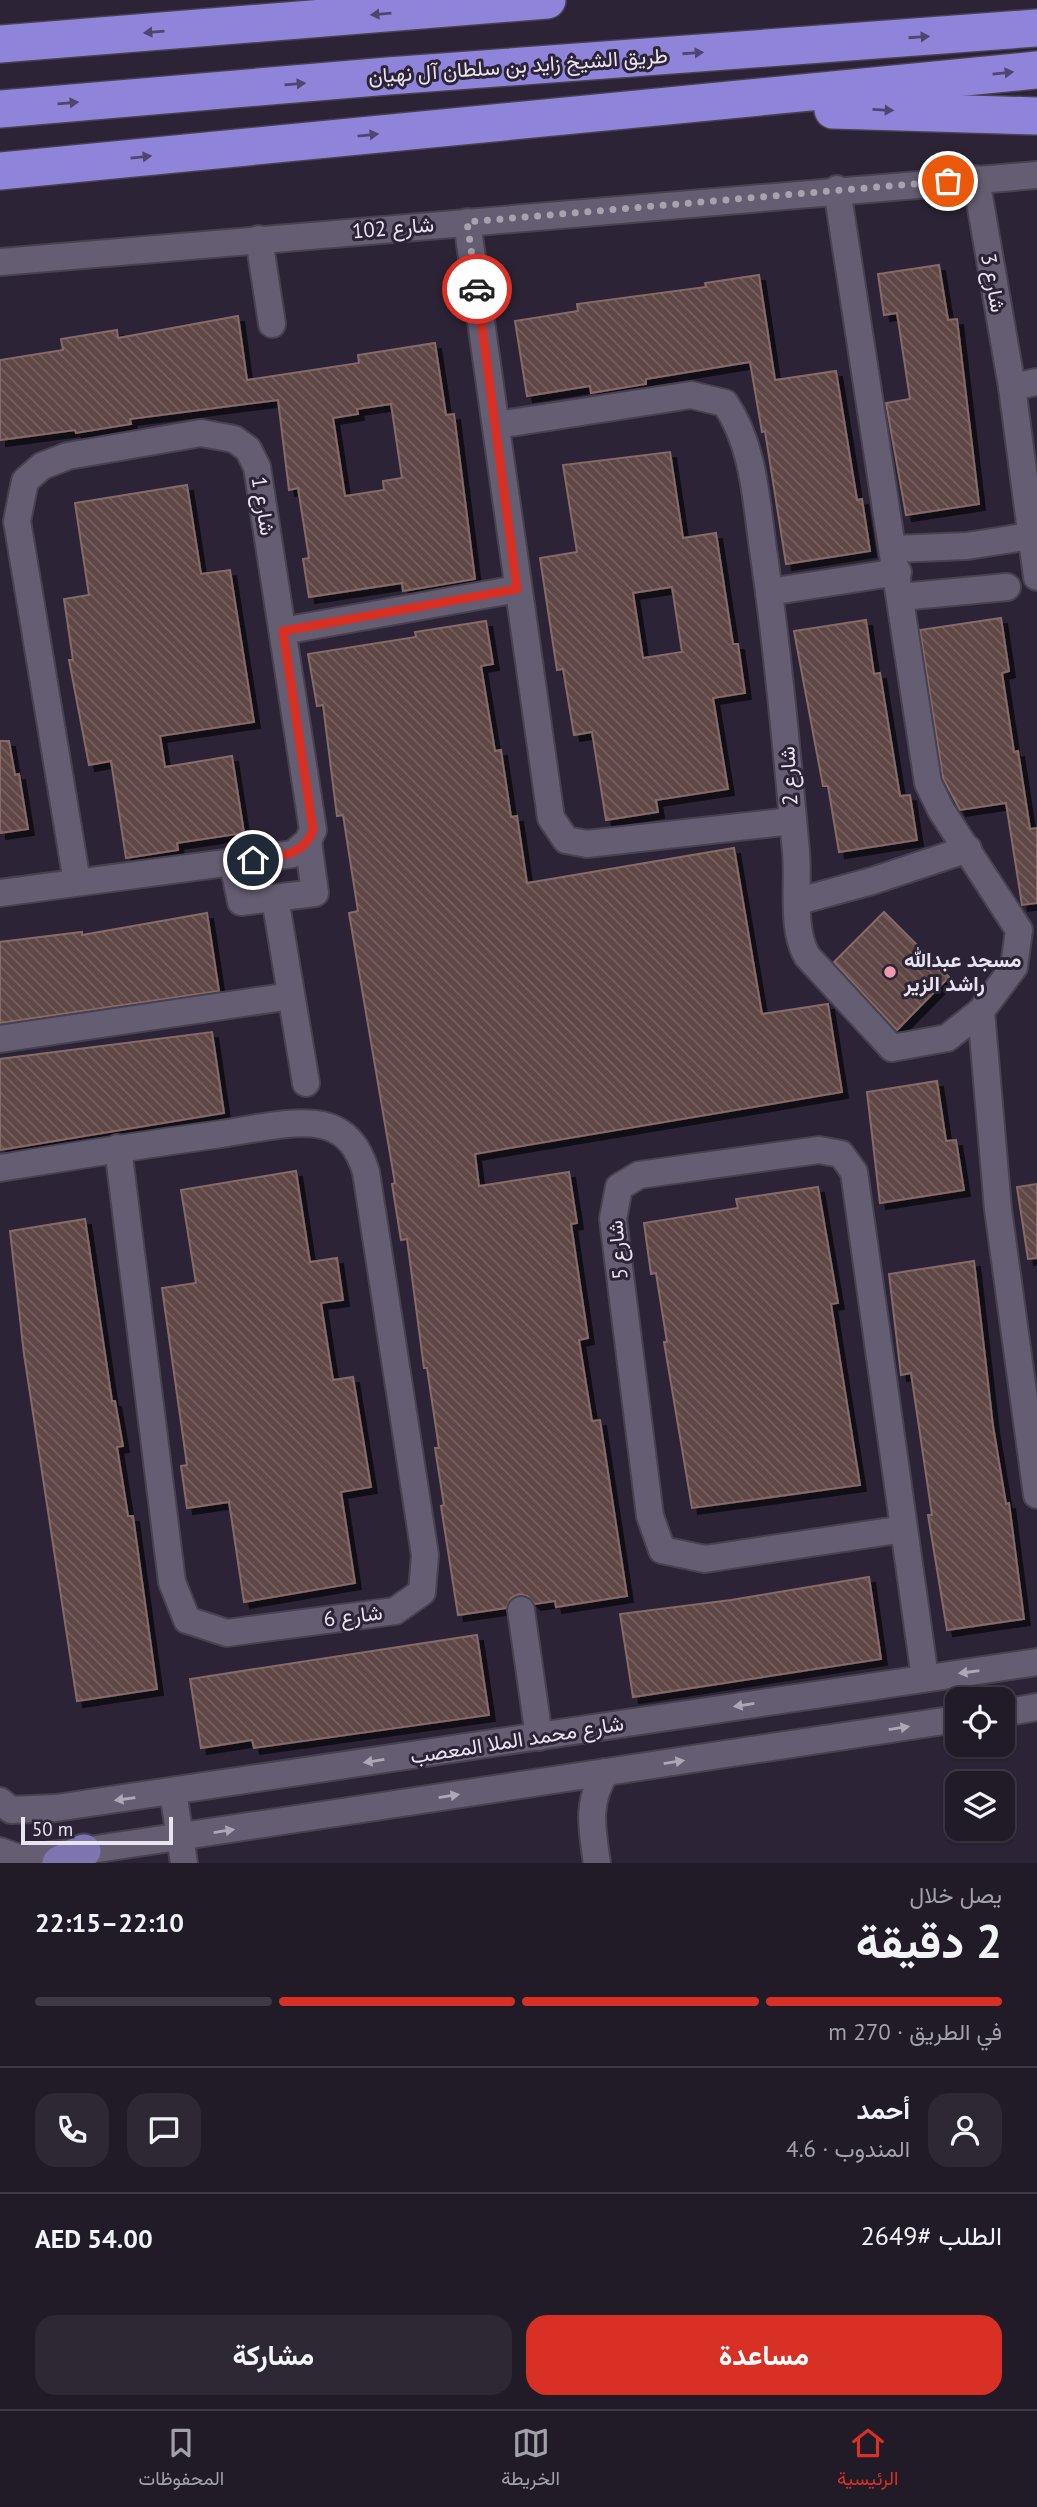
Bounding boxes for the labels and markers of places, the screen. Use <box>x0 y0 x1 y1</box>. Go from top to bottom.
pin <box>918 151 978 211</box>
pin <box>223 830 283 890</box>
place label: مسجد عبدالله راشد الزير <box>903 946 1022 997</box>
marker: مسجد عبدالله راشد الزير <box>882 964 898 980</box>

